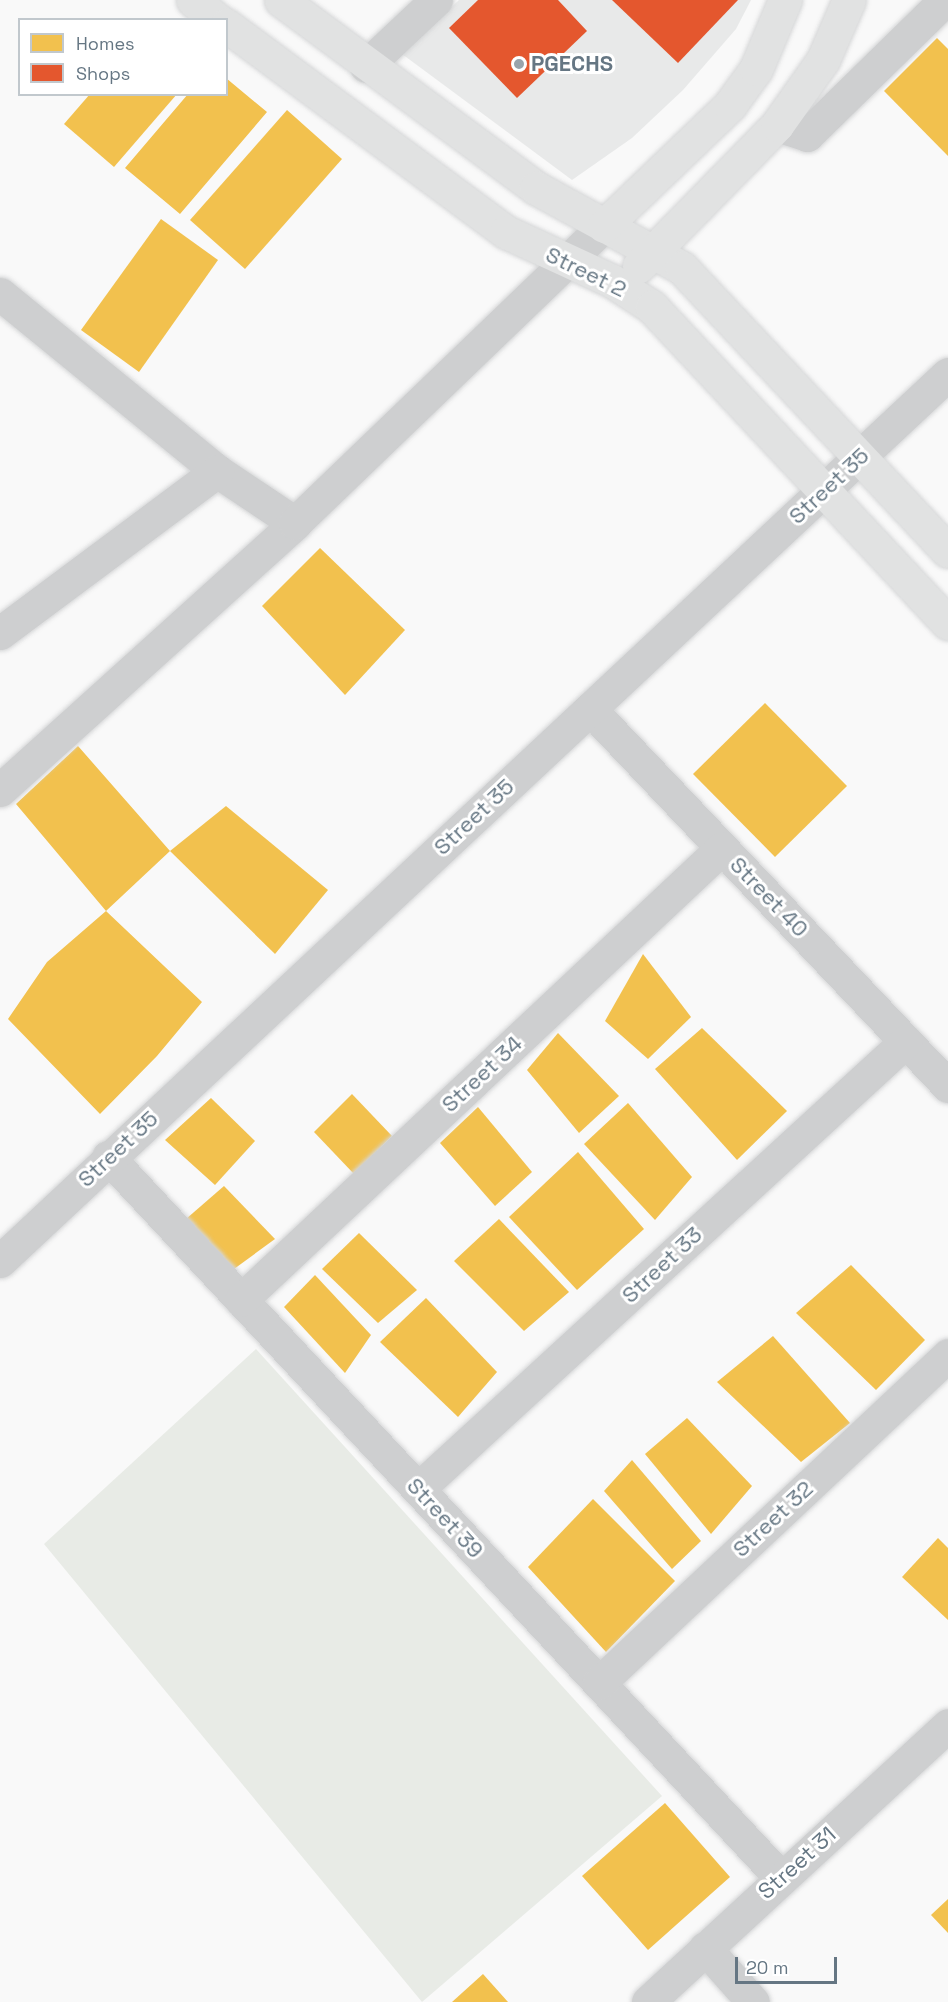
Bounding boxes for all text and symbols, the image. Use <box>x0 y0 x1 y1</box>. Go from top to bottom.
legend <box>18 18 228 96</box>
text: Homes <box>76 32 135 55</box>
place label: PGECHS <box>531 51 613 77</box>
marker: PGECHS <box>512 57 526 71</box>
text: Shops <box>76 62 130 85</box>
street label: Street 2 <box>541 241 631 303</box>
street label: Street 35 <box>784 442 874 530</box>
street label: Street 35 <box>429 773 519 861</box>
street label: Street 40 <box>725 852 813 942</box>
street label: Street 34 <box>436 1030 528 1118</box>
street label: Street 35 <box>73 1105 163 1193</box>
street label: Street 33 <box>617 1221 707 1309</box>
street label: Street 39 <box>401 1473 489 1563</box>
street label: Street 32 <box>728 1475 818 1563</box>
street label: Street 31 <box>753 1821 841 1905</box>
scale bar <box>738 1945 840 1983</box>
text: 20 m <box>746 1956 789 1979</box>

